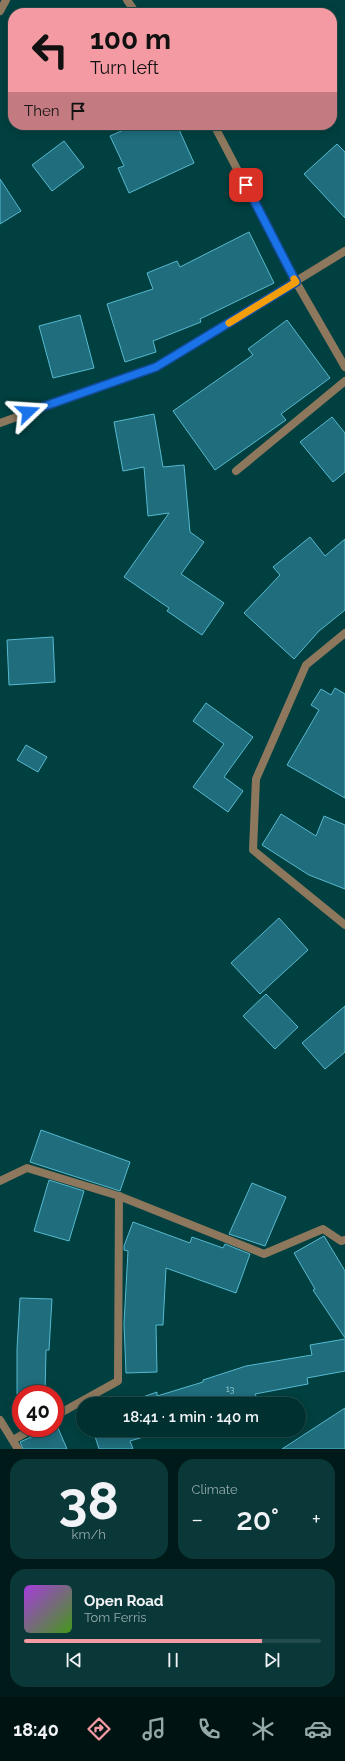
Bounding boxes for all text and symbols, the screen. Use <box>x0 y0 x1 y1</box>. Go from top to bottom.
text: 100 m <box>90 23 171 56</box>
icon: left <box>24 24 76 76</box>
text: Turn left <box>90 57 159 78</box>
icon: arrive <box>67 100 89 122</box>
text: Then <box>24 102 59 120</box>
pin <box>229 168 263 202</box>
icon: arrive <box>235 174 257 196</box>
position arrow <box>7.0 391 49.0 433</box>
house number: 13 <box>226 1384 235 1394</box>
speed limit sign: 40 <box>12 1385 64 1437</box>
text: 18:41 · 1 min · 140 m <box>123 1408 259 1426</box>
text: 38 <box>59 1470 119 1531</box>
text: Climate <box>192 1482 238 1497</box>
text: 20° <box>236 1502 279 1537</box>
text: − <box>192 1506 203 1532</box>
text: + <box>312 1506 321 1532</box>
text: km/h <box>72 1527 106 1542</box>
text: Open Road <box>84 1592 164 1610</box>
text: Tom Ferris <box>84 1610 147 1625</box>
icon: previous <box>63 1649 85 1671</box>
icon: pause <box>162 1649 184 1671</box>
icon: next <box>261 1649 283 1671</box>
icon: directions <box>85 1715 113 1743</box>
icon: music <box>140 1715 168 1743</box>
icon: phone <box>195 1715 223 1743</box>
icon: climate <box>249 1715 277 1743</box>
icon: car <box>304 1715 332 1743</box>
text: 18:40 <box>13 1719 59 1740</box>

